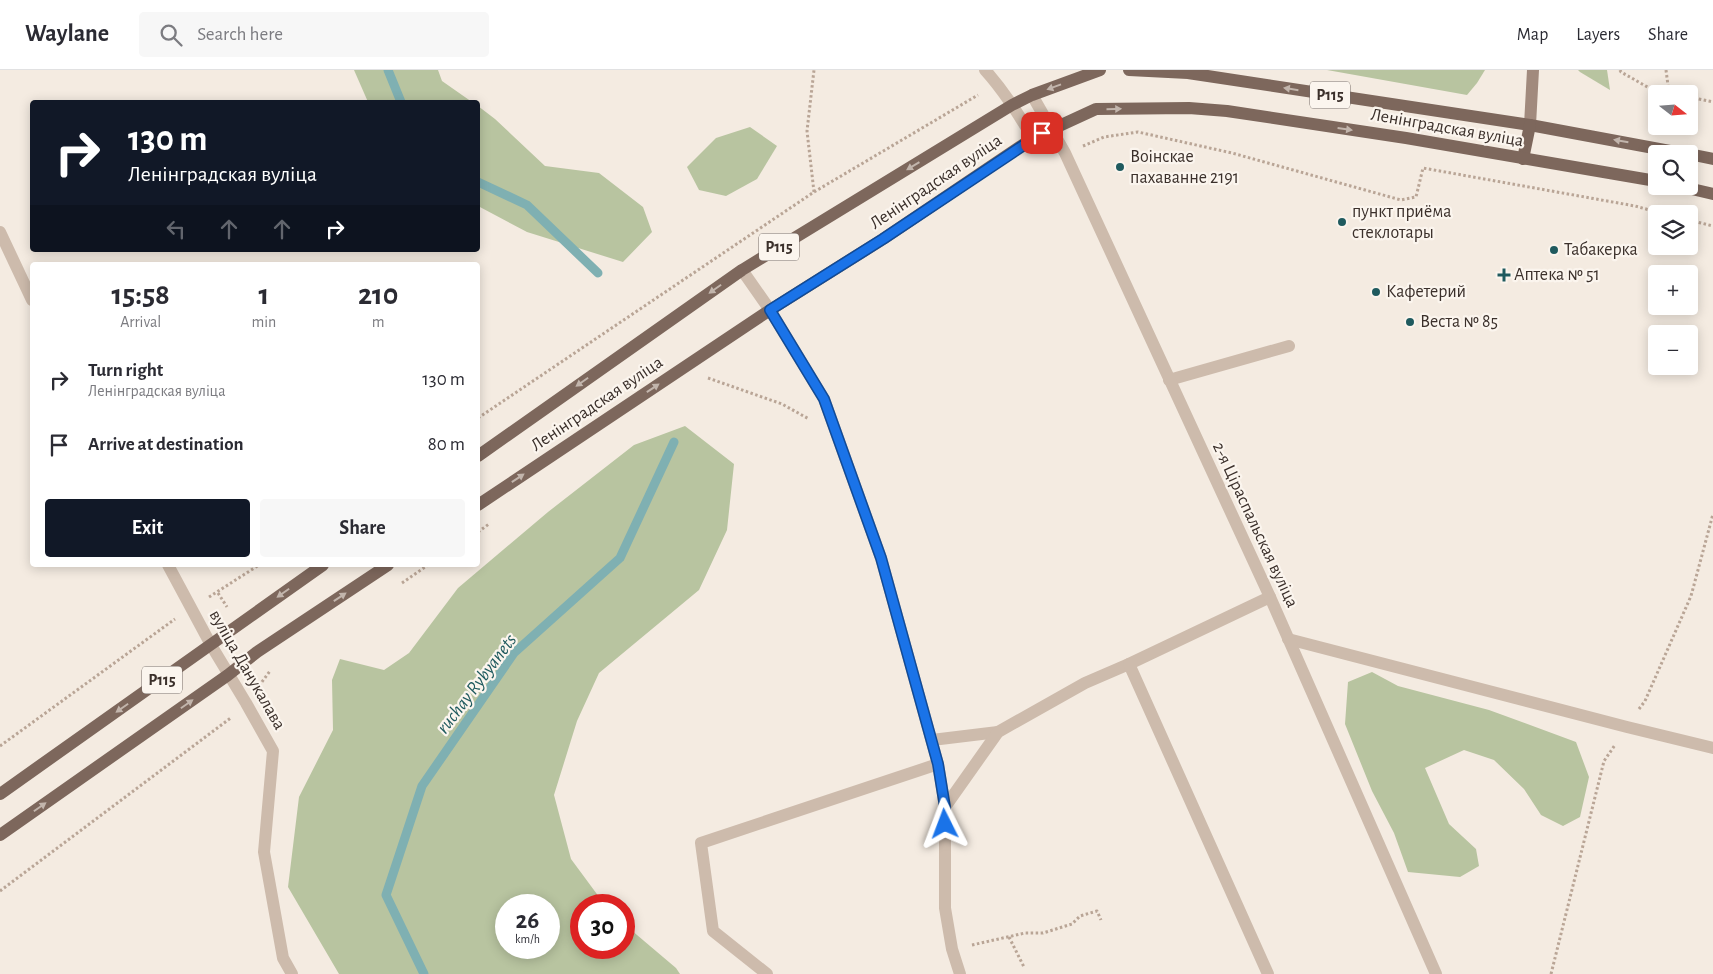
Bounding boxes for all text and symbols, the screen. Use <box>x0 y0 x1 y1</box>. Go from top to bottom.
search box <box>139 12 489 57</box>
icon: search <box>157 21 185 49</box>
text: Waylane <box>25 22 109 46</box>
text: Search here <box>197 25 283 44</box>
text: Map <box>1517 26 1548 44</box>
text: Layers <box>1576 26 1620 44</box>
text: Share <box>1648 26 1688 44</box>
road number: Р115 <box>1310 82 1350 108</box>
one-way arrow <box>1046 83 1061 91</box>
one-way arrow <box>1283 85 1299 93</box>
north arrow <box>1648 85 1698 135</box>
map controls <box>1648 85 1698 375</box>
one-way arrow <box>1106 105 1122 113</box>
street label: Ленінградская вуліца <box>1369 106 1525 150</box>
pin <box>1021 112 1063 154</box>
icon: arrive <box>1028 119 1056 147</box>
icon: right <box>45 120 110 185</box>
text: 130 m <box>128 122 207 157</box>
one-way arrow <box>1337 125 1353 133</box>
street label: Ленінградская вуліца <box>867 131 1005 233</box>
one-way arrow <box>1613 137 1629 145</box>
button: search <box>1648 145 1698 195</box>
place label: Воінскае пахаванне 2191 <box>1130 148 1239 187</box>
one-way arrow <box>906 161 919 170</box>
marker: Воінскае пахаванне 2191 <box>1114 161 1126 173</box>
text: Ленінградская вуліца <box>128 163 317 185</box>
place label: пункт приёма стеклотары <box>1352 203 1451 242</box>
button: layers <box>1648 205 1698 255</box>
icon: left <box>162 215 190 243</box>
icon: ahead <box>215 215 243 243</box>
icon: ahead <box>268 215 296 243</box>
icon: right <box>321 215 349 243</box>
marker: пункт приёма стеклотары <box>1336 216 1348 228</box>
road number: Р115 <box>759 233 799 260</box>
place label: Табакерка <box>1564 240 1638 259</box>
marker: Табакерка <box>1548 244 1560 256</box>
button: + <box>1648 265 1698 315</box>
place label: Аптека № 51 <box>1514 266 1600 284</box>
marker: Аптека № 51 <box>1498 269 1510 281</box>
text: 15:58 <box>112 280 170 310</box>
text: 1 <box>258 280 269 310</box>
text: 210 <box>358 280 398 310</box>
place label: Кафетерий <box>1386 283 1466 301</box>
one-way arrow <box>708 284 722 294</box>
marker: Кафетерий <box>1370 286 1382 298</box>
place label: Веста № 85 <box>1420 313 1498 331</box>
text: Arrival <box>120 314 161 330</box>
text: min <box>251 314 276 330</box>
text: m <box>372 314 385 330</box>
marker: Веста № 85 <box>1404 316 1416 328</box>
button: − <box>1648 325 1698 375</box>
street label: Ленінградская вуліца <box>528 353 666 455</box>
text: Turn right <box>88 361 163 380</box>
icon: right <box>45 366 73 394</box>
text: 130 m <box>422 370 465 389</box>
one-way arrow <box>576 377 589 387</box>
text: Ленінградская вуліца <box>88 383 226 399</box>
one-way arrow <box>646 383 660 393</box>
icon: arrive <box>45 431 73 459</box>
text: Arrive at destination <box>88 435 244 454</box>
text: 80 m <box>428 435 465 454</box>
street label: 2-я Ціраспальская вуліца <box>1209 440 1301 610</box>
one-way arrow <box>511 473 525 483</box>
button: Exit <box>45 499 250 557</box>
button: Share <box>260 499 465 557</box>
one-way arrow <box>276 588 290 598</box>
one-way arrow <box>333 592 347 602</box>
street label: вуліца Данукалава <box>205 607 289 733</box>
water label: ruchay Rybyanets <box>434 631 520 737</box>
road number: Р115 <box>142 666 182 694</box>
one-way arrow <box>180 699 194 709</box>
one-way arrow <box>115 703 129 713</box>
position arrow <box>918 797 970 849</box>
one-way arrow <box>33 802 47 812</box>
speed limit sign: 30 <box>570 894 635 959</box>
text: 26 <box>516 908 539 933</box>
text: km/h <box>515 933 540 945</box>

